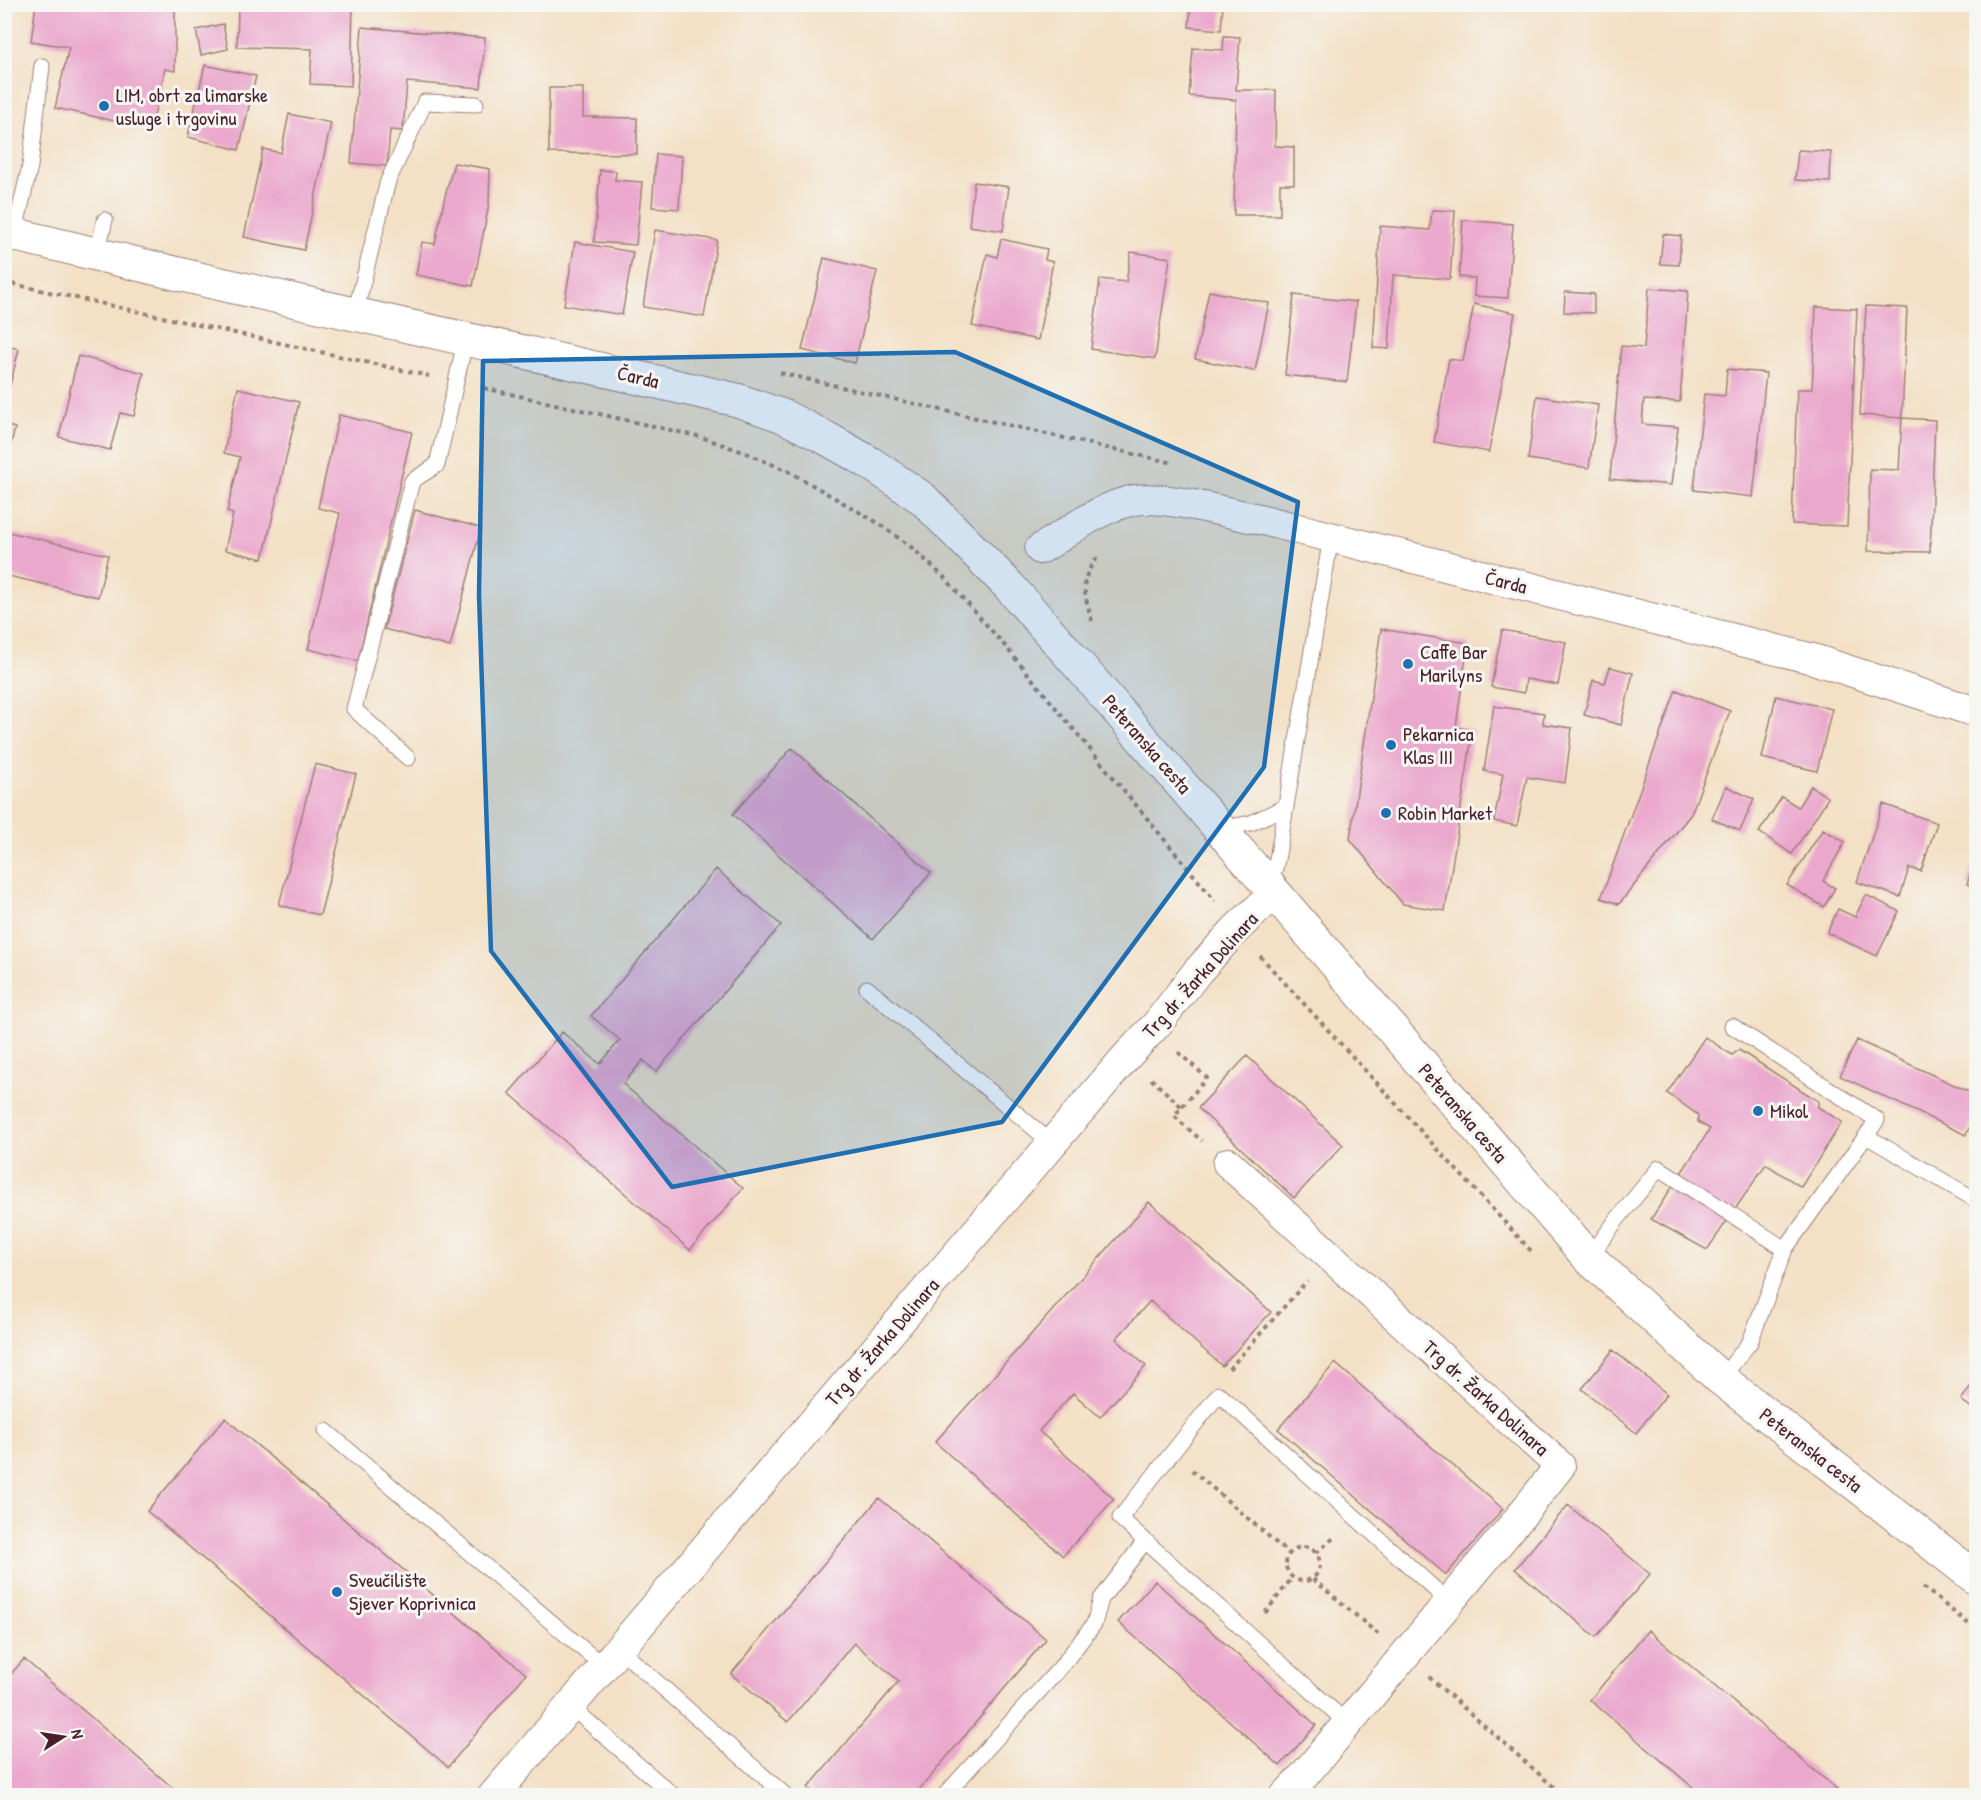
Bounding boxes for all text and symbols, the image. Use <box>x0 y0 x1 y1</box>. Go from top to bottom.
place label: LIM, obrt za limarske usluge i trgovinu <box>116 81 268 131</box>
marker: LIM, obrt za limarske usluge i trgovinu <box>97 99 111 113</box>
street label: Čarda <box>615 359 662 394</box>
street label: Čarda <box>1482 563 1530 600</box>
place label: Caffe Bar Marilyns <box>1420 638 1488 688</box>
marker: Caffe Bar Marilyns <box>1401 657 1415 671</box>
street label: Peteranska cesta <box>1097 688 1198 799</box>
place label: Pekarnica Klas III <box>1403 720 1474 770</box>
marker: Pekarnica Klas III <box>1384 738 1398 752</box>
place label: Robin Market <box>1398 799 1493 826</box>
marker: Robin Market <box>1379 806 1393 820</box>
street label: Trg dr. Žarka Dolinara <box>1136 906 1264 1044</box>
street label: Peteranska cesta <box>1413 1057 1514 1168</box>
place label: Mikol <box>1770 1097 1809 1124</box>
marker: Mikol <box>1751 1104 1765 1118</box>
street label: Trg dr. Žarka Dolinara <box>819 1272 945 1411</box>
street label: Trg dr. Žarka Dolinara <box>1417 1334 1555 1462</box>
street label: Peteranska cesta <box>1754 1401 1868 1498</box>
place label: Sveučilište Sjever Koprivnica <box>349 1566 476 1616</box>
marker: Sveučilište Sjever Koprivnica <box>330 1585 344 1599</box>
north arrow <box>33 1707 93 1767</box>
text: N <box>66 1727 89 1741</box>

